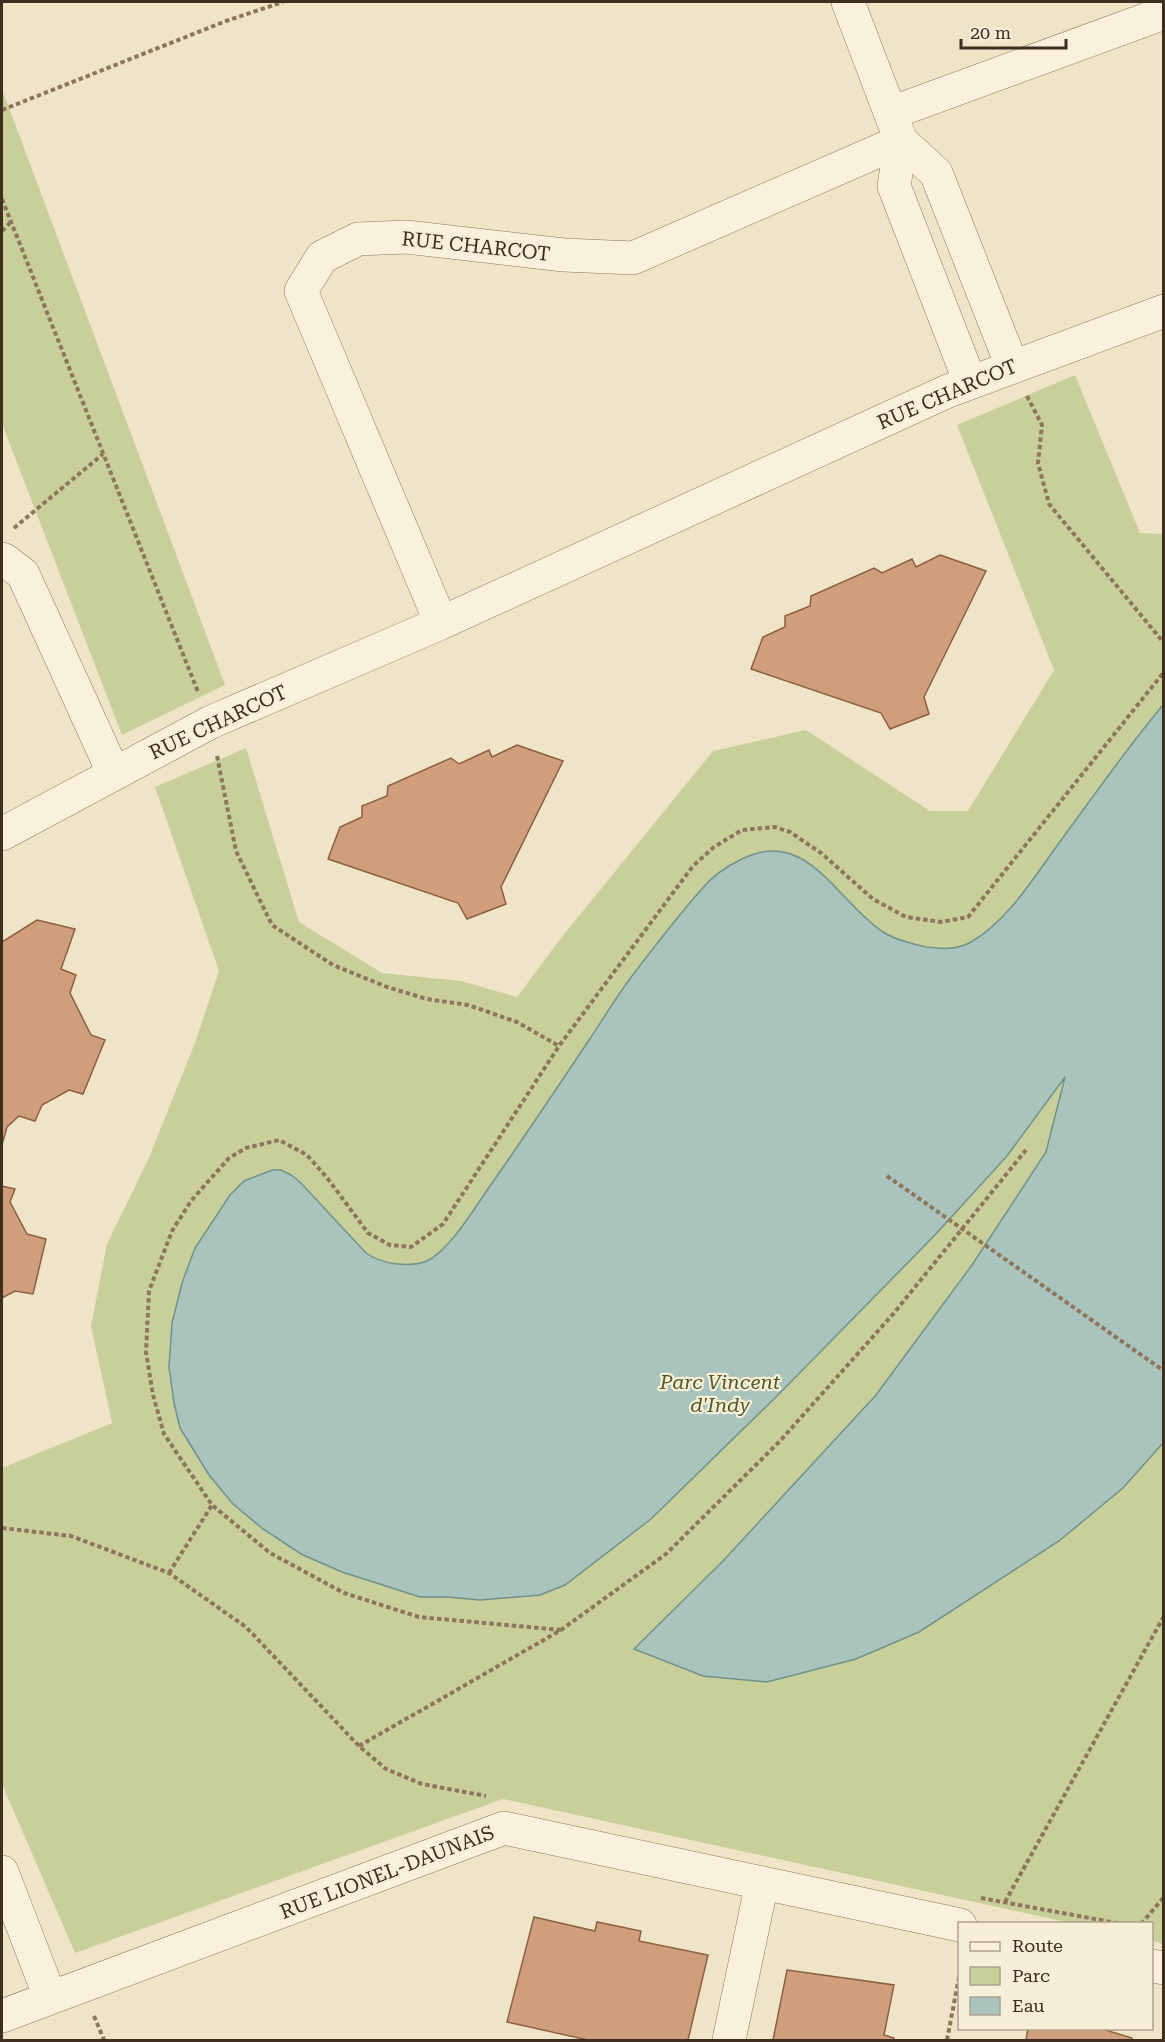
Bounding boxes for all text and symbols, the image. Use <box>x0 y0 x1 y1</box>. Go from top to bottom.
scale bar <box>961 12 1066 50</box>
text: 20 m <box>970 22 1011 43</box>
street label: RUE CHARCOT <box>400 226 552 266</box>
street label: RUE CHARCOT <box>874 354 1020 434</box>
street label: RUE CHARCOT <box>145 680 291 764</box>
park label: Parc Vincent d'Indy <box>659 1370 781 1417</box>
street label: RUE LIONEL-DAUNAIS <box>276 1820 498 1924</box>
legend <box>958 1922 1153 2030</box>
text: Route <box>1012 1935 1063 1956</box>
text: Parc <box>1012 1965 1050 1986</box>
text: Eau <box>1012 1995 1045 2016</box>

